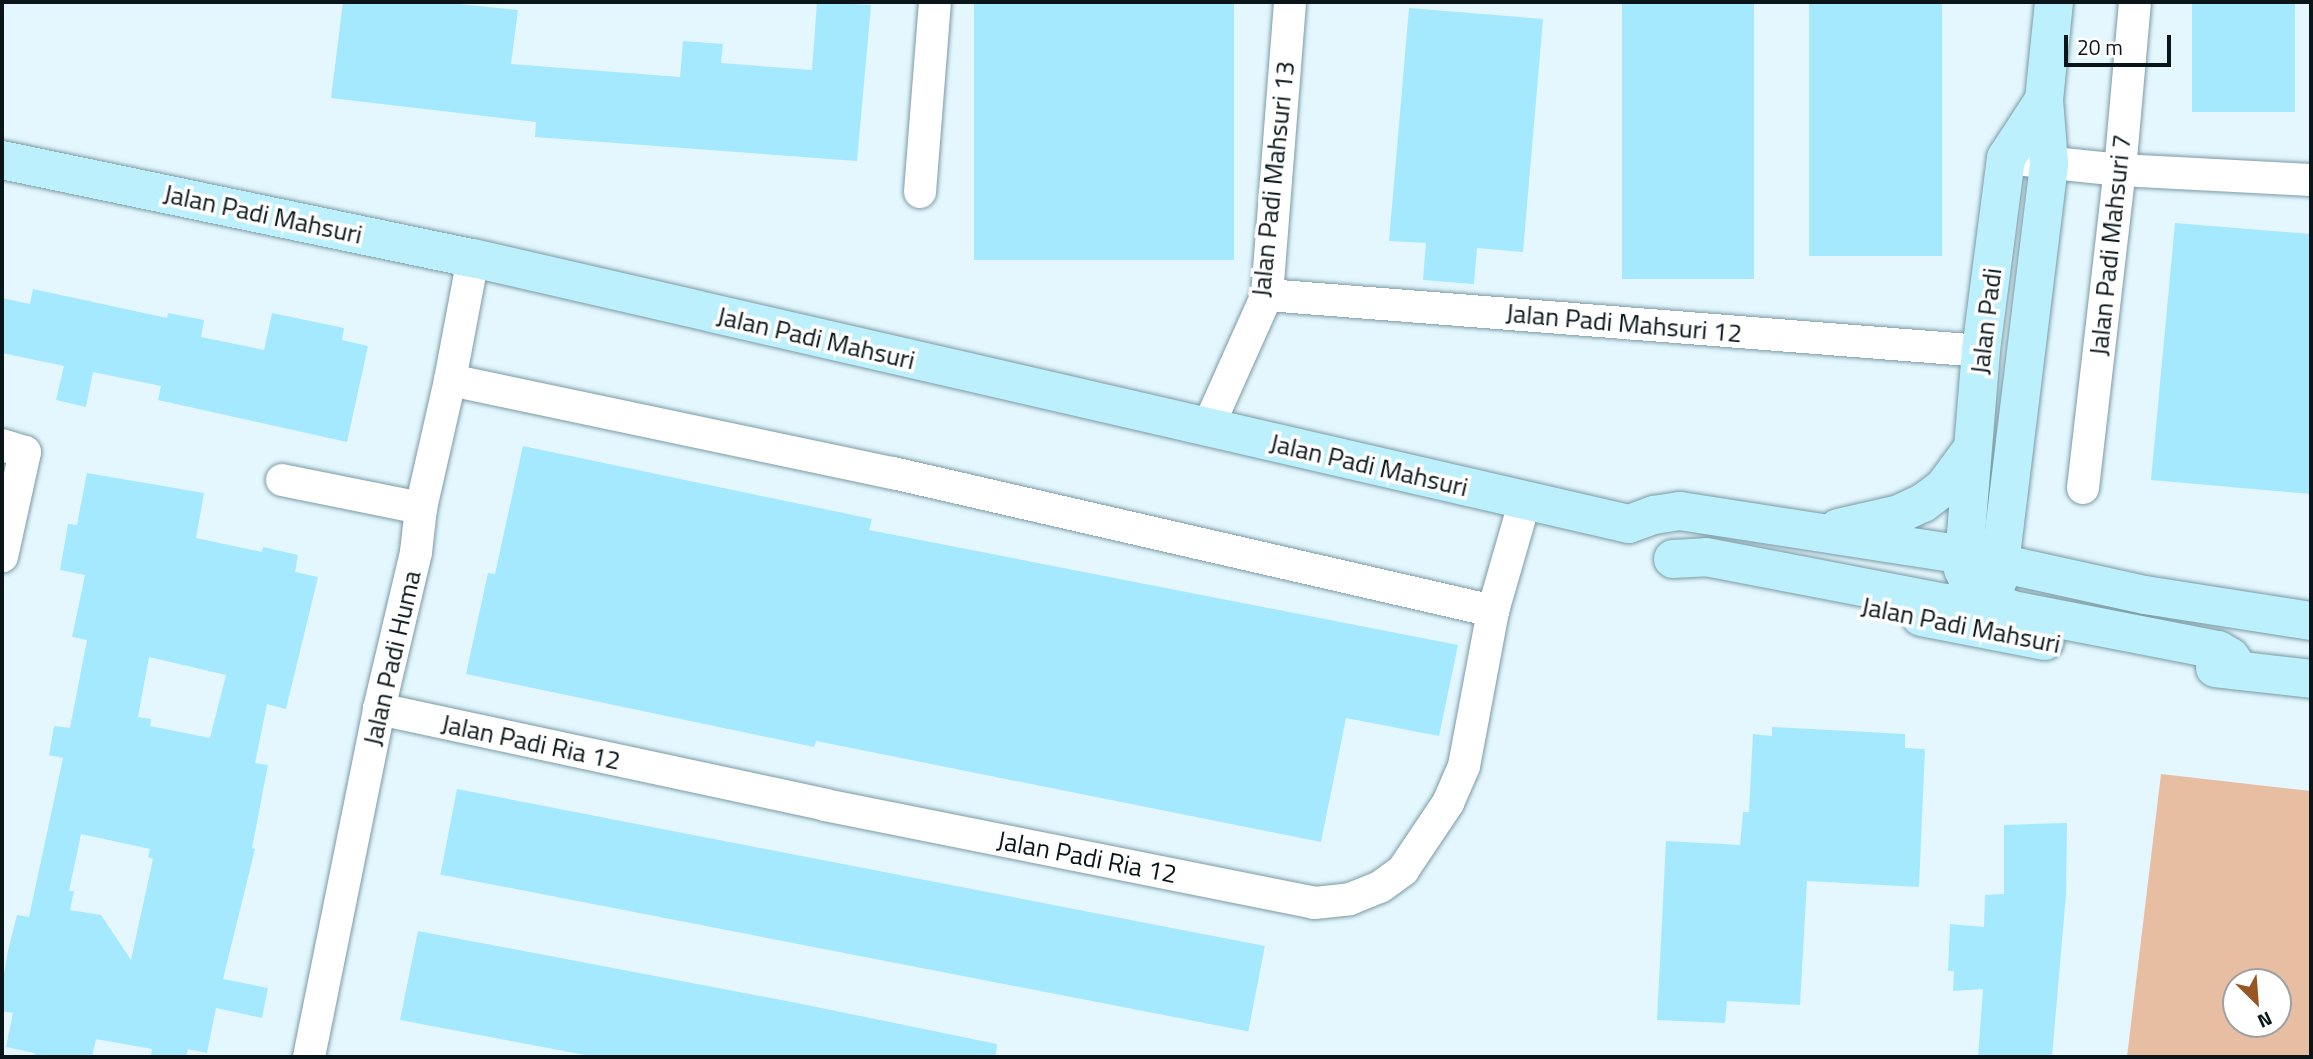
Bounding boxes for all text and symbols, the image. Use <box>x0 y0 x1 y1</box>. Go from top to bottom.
scale bar <box>2068 21 2175 65</box>
text: 20 m <box>2077 31 2123 63</box>
street label: Jalan Padi Mahsuri 13 <box>1245 60 1301 298</box>
street label: Jalan Padi Mahsuri 7 <box>2083 133 2137 357</box>
street label: Jalan Padi Mahsuri <box>161 178 365 250</box>
street label: Jalan Padi <box>1964 266 2008 376</box>
street label: Jalan Padi Mahsuri 12 <box>1505 297 1743 349</box>
street label: Jalan Padi Mahsuri <box>714 300 918 376</box>
street label: Jalan Padi Mahsuri <box>1267 427 1471 503</box>
street label: Jalan Padi Huma <box>357 567 427 749</box>
street label: Jalan Padi Mahsuri <box>1859 590 2063 660</box>
street label: Jalan Padi Ria 12 <box>439 708 623 776</box>
street label: Jalan Padi Ria 12 <box>995 824 1179 890</box>
north arrow <box>2222 968 2292 1038</box>
text: N <box>2253 1005 2277 1037</box>

